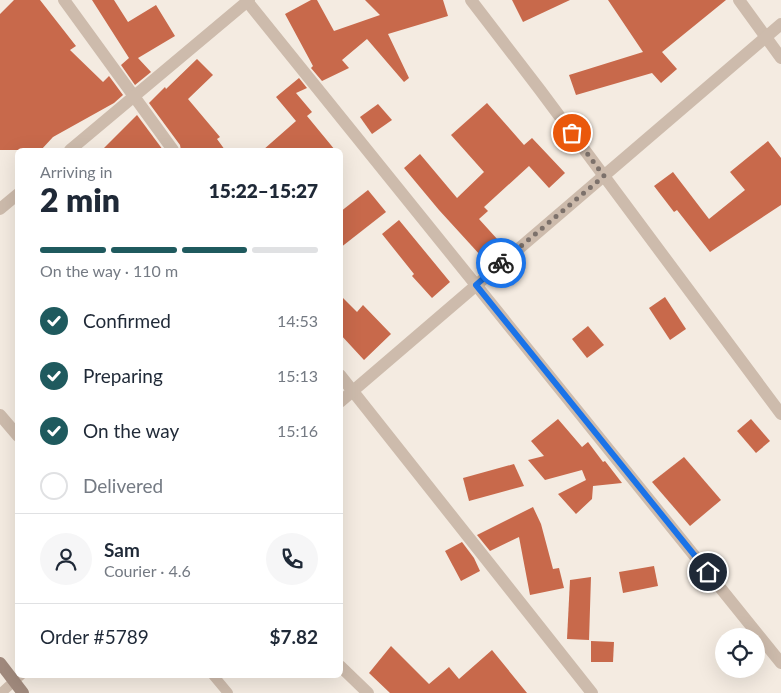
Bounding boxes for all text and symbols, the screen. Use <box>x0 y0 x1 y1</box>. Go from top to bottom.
pin <box>551 112 593 154</box>
icon: bag <box>558 119 586 147</box>
text: Arriving in <box>40 162 113 181</box>
text: 15:22–15:27 <box>209 179 318 202</box>
text: 2 min <box>40 180 120 219</box>
courier <box>476 238 526 288</box>
icon: bike <box>487 249 515 277</box>
text: On the way · 110 m <box>40 261 178 280</box>
icon: check <box>40 307 68 335</box>
text: Confirmed <box>83 309 171 332</box>
text: 14:53 <box>277 311 318 330</box>
icon: check <box>40 362 68 390</box>
text: Preparing <box>83 364 163 387</box>
text: 15:13 <box>277 366 318 385</box>
icon: check <box>40 417 68 445</box>
text: On the way <box>83 419 179 442</box>
text: 15:16 <box>277 421 318 440</box>
text: Delivered <box>83 474 163 497</box>
button: person <box>40 533 92 585</box>
button: phone <box>266 533 318 585</box>
text: Sam <box>104 538 140 561</box>
pin <box>687 551 729 593</box>
icon: home <box>694 558 722 586</box>
text: Courier · 4.6 <box>104 561 191 580</box>
text: Order #5789 <box>40 625 149 648</box>
text: $7.82 <box>269 625 318 648</box>
map controls <box>715 628 765 678</box>
button: locate <box>715 628 765 678</box>

